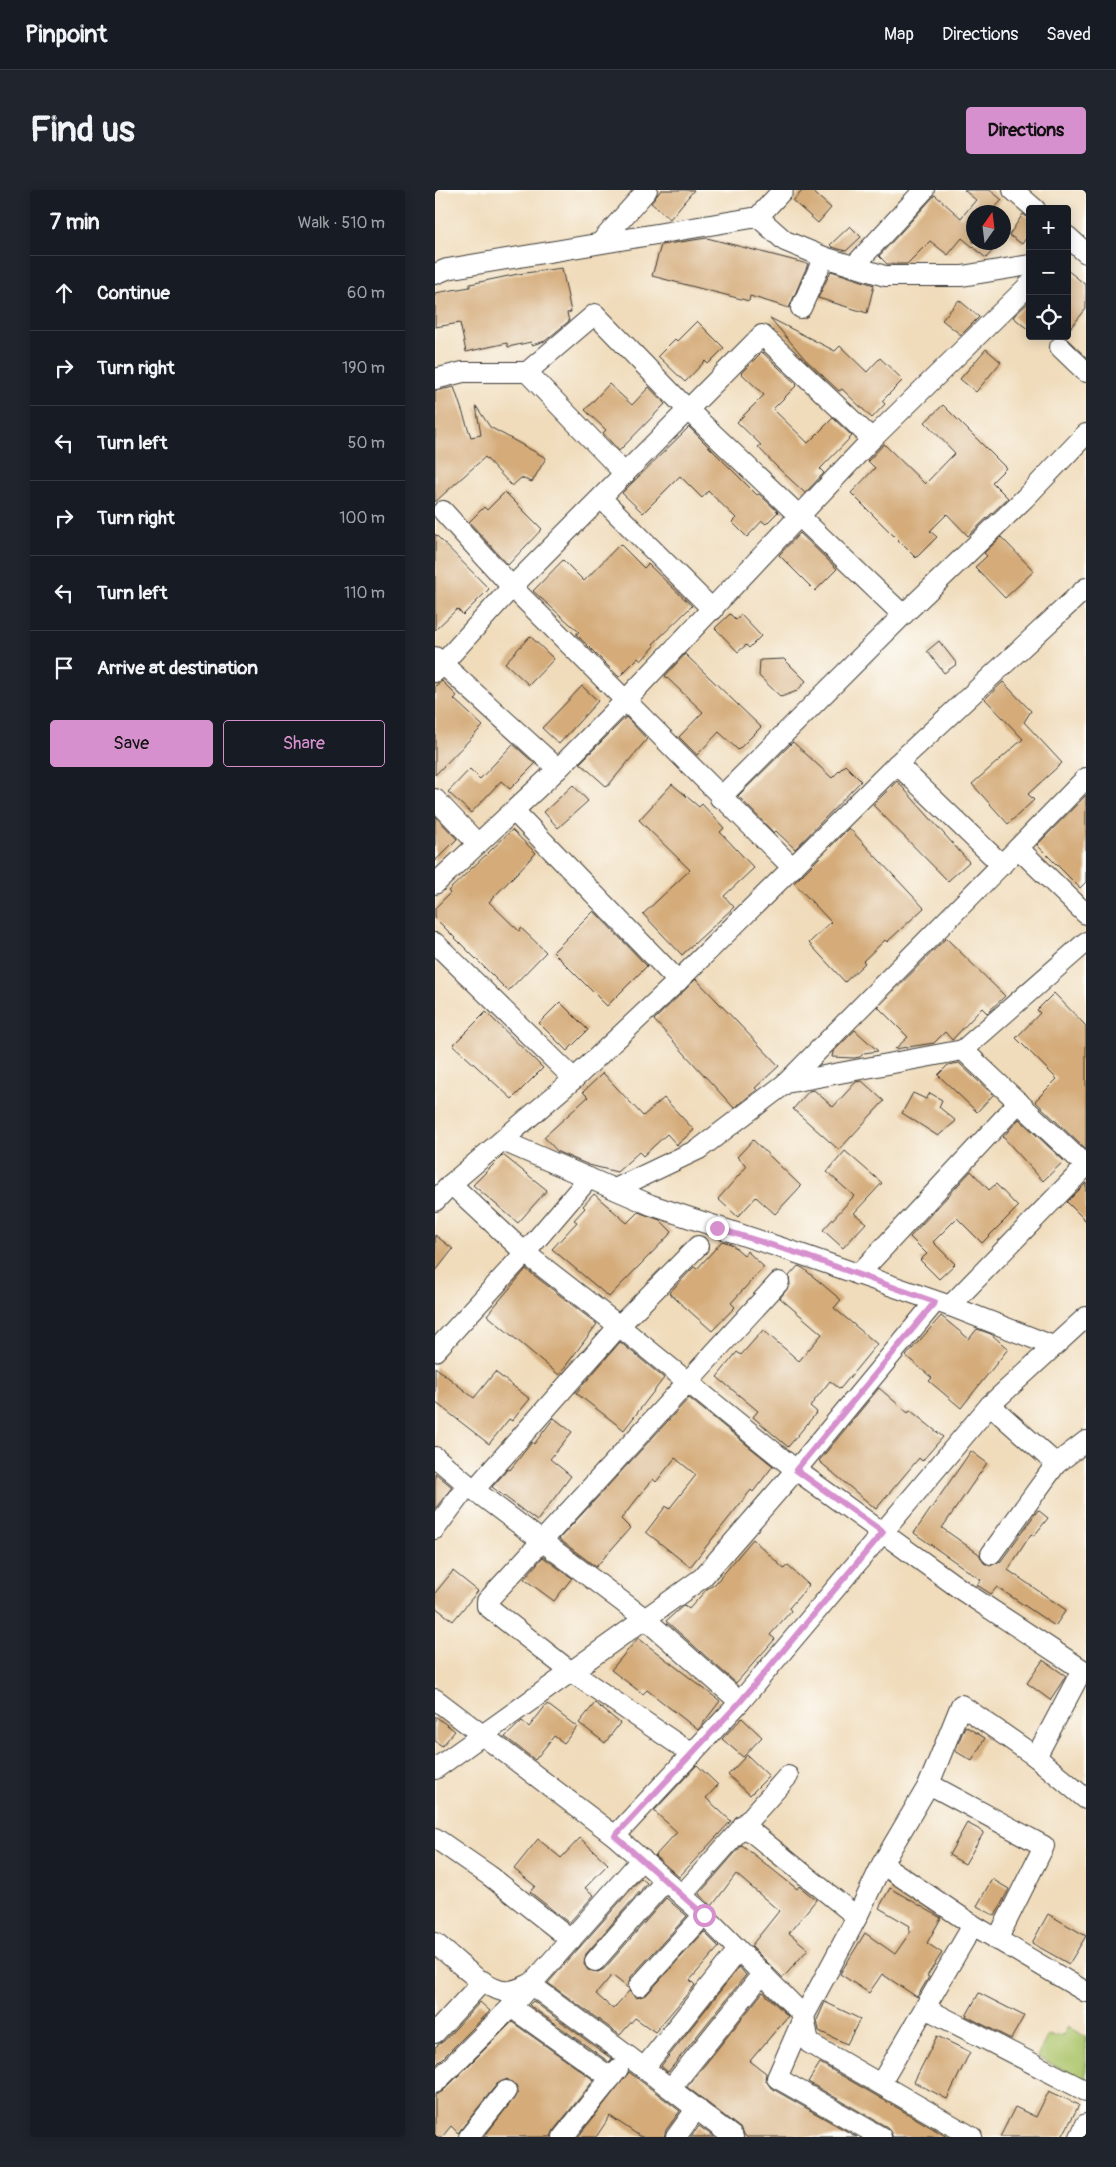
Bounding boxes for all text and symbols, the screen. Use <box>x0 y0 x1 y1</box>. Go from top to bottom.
text: Pinpoint <box>25 20 107 49</box>
text: Map <box>884 23 914 46</box>
text: Directions <box>942 23 1018 46</box>
text: Saved <box>1046 23 1091 46</box>
button: Directions <box>966 107 1086 154</box>
text: Find us <box>30 108 135 152</box>
north arrow <box>966 205 1011 250</box>
map controls <box>1026 205 1071 340</box>
button: + <box>1026 205 1071 250</box>
text: 7 min <box>50 209 100 236</box>
text: Walk · 510 m <box>298 213 385 233</box>
button: − <box>1026 250 1071 295</box>
icon: ahead <box>50 279 78 307</box>
text: Continue <box>97 281 170 305</box>
text: 60 m <box>347 283 385 303</box>
button: locate <box>1026 295 1071 340</box>
icon: right <box>50 354 78 382</box>
text: Turn right <box>97 356 175 380</box>
text: 190 m <box>342 358 385 378</box>
icon: left <box>50 429 78 457</box>
text: Turn left <box>97 431 167 455</box>
text: 50 m <box>348 433 385 453</box>
icon: right <box>50 504 78 532</box>
text: Turn right <box>97 506 175 530</box>
text: 100 m <box>339 508 385 528</box>
icon: left <box>50 579 78 607</box>
text: Turn left <box>97 581 167 605</box>
text: 110 m <box>344 583 385 603</box>
icon: arrive <box>50 654 78 682</box>
text: Arrive at destination <box>97 656 258 680</box>
button: Save <box>50 720 213 767</box>
button: Share <box>223 720 385 767</box>
route end <box>706 1217 729 1240</box>
route start <box>693 1904 716 1927</box>

